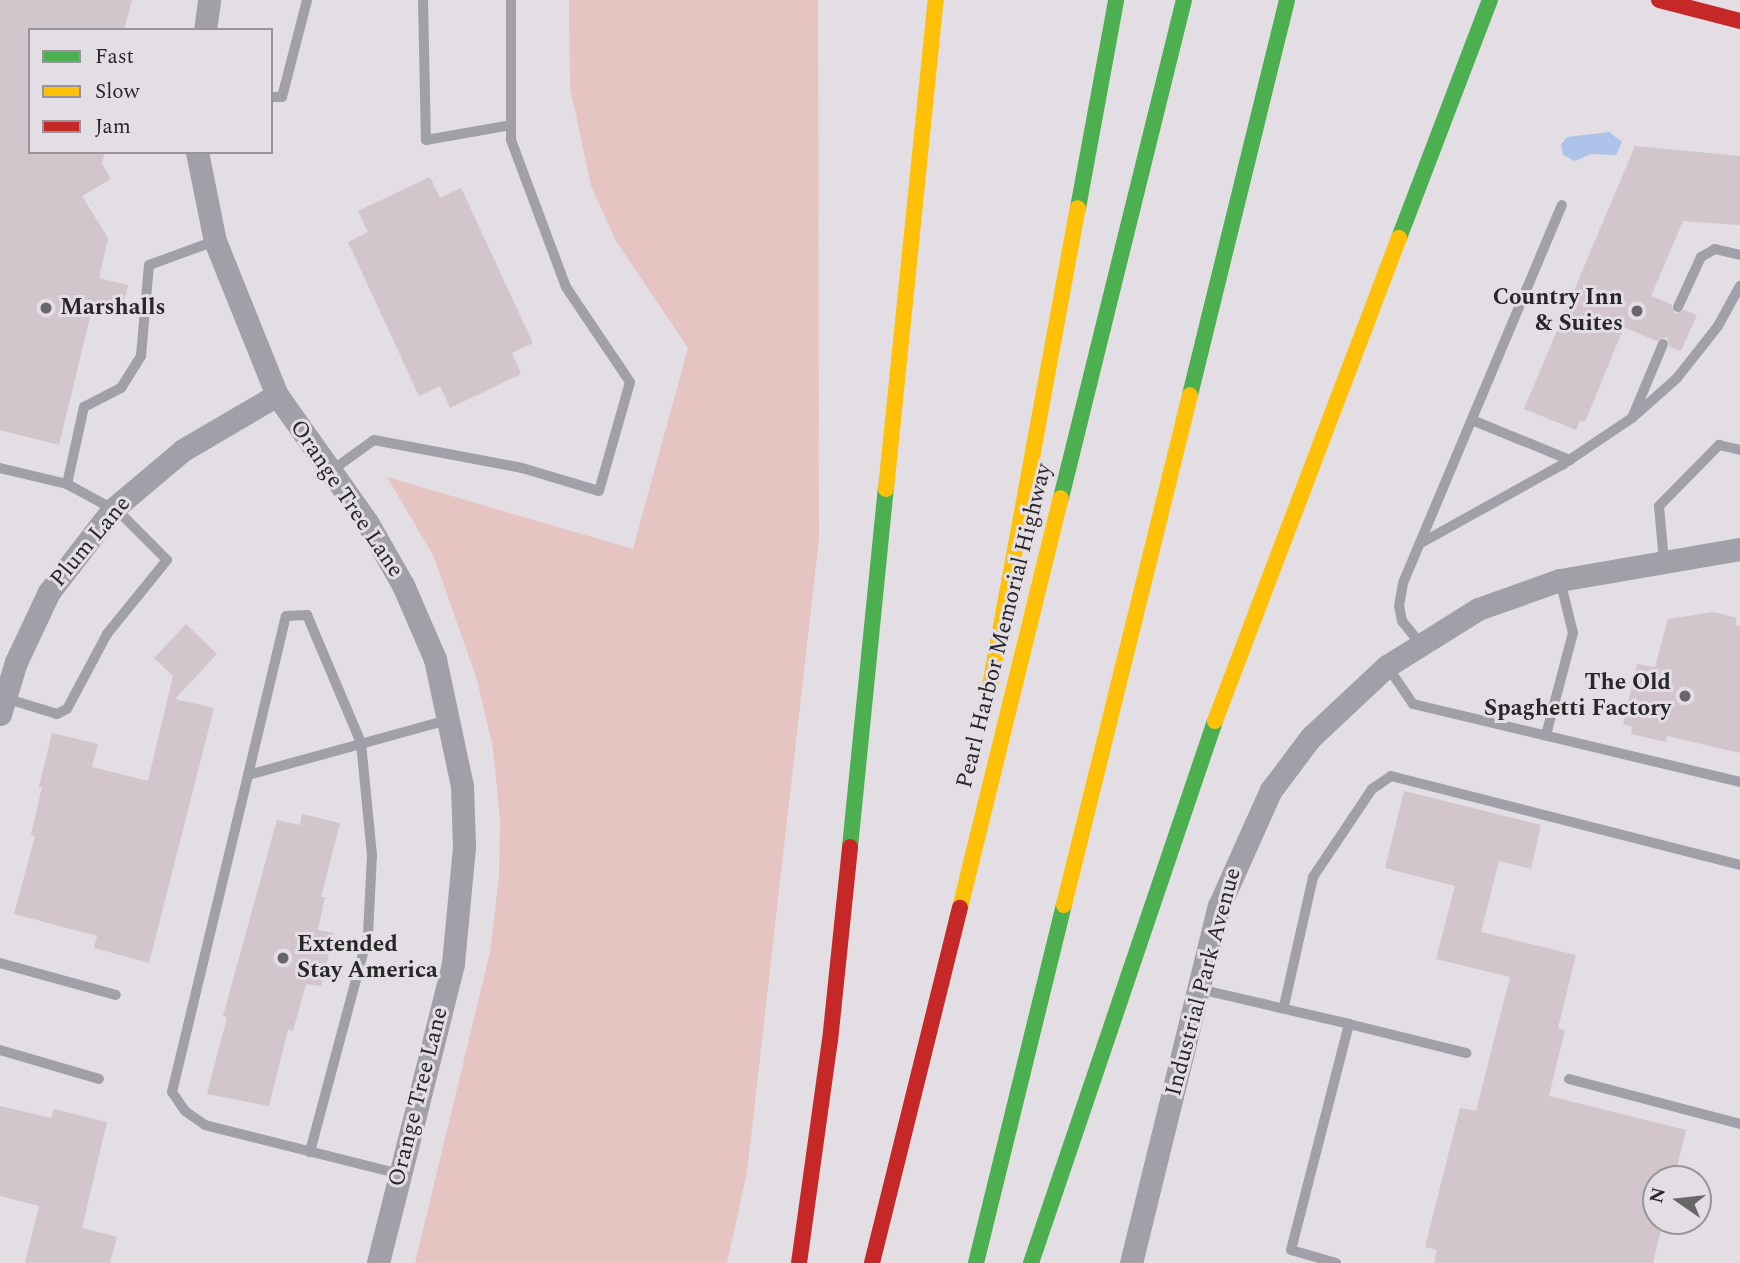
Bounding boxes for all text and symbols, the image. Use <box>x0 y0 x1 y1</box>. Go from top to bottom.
legend <box>28 28 273 154</box>
text: Fast <box>95 41 134 73</box>
text: Slow <box>95 76 139 108</box>
text: Jam <box>95 111 131 143</box>
place label: Country Inn & Suites <box>1493 284 1623 338</box>
place label: Marshalls <box>60 294 166 322</box>
marker: Marshalls <box>38 300 54 316</box>
marker: Country Inn & Suites <box>1629 303 1645 319</box>
street label: Orange Tree Lane <box>283 415 409 583</box>
street label: Pearl Harbor Memorial Highway <box>951 461 1059 791</box>
street label: Plum Lane <box>45 491 137 593</box>
place label: The Old Spaghetti Factory <box>1484 669 1671 723</box>
marker: The Old Spaghetti Factory <box>1677 688 1693 704</box>
street label: Industrial Park Avenue <box>1160 865 1248 1099</box>
place label: Extended Stay America <box>297 931 438 985</box>
marker: Extended Stay America <box>275 950 291 966</box>
street label: Orange Tree Lane <box>383 1004 455 1190</box>
north arrow <box>1642 1165 1712 1235</box>
text: N <box>1642 1184 1674 1206</box>

